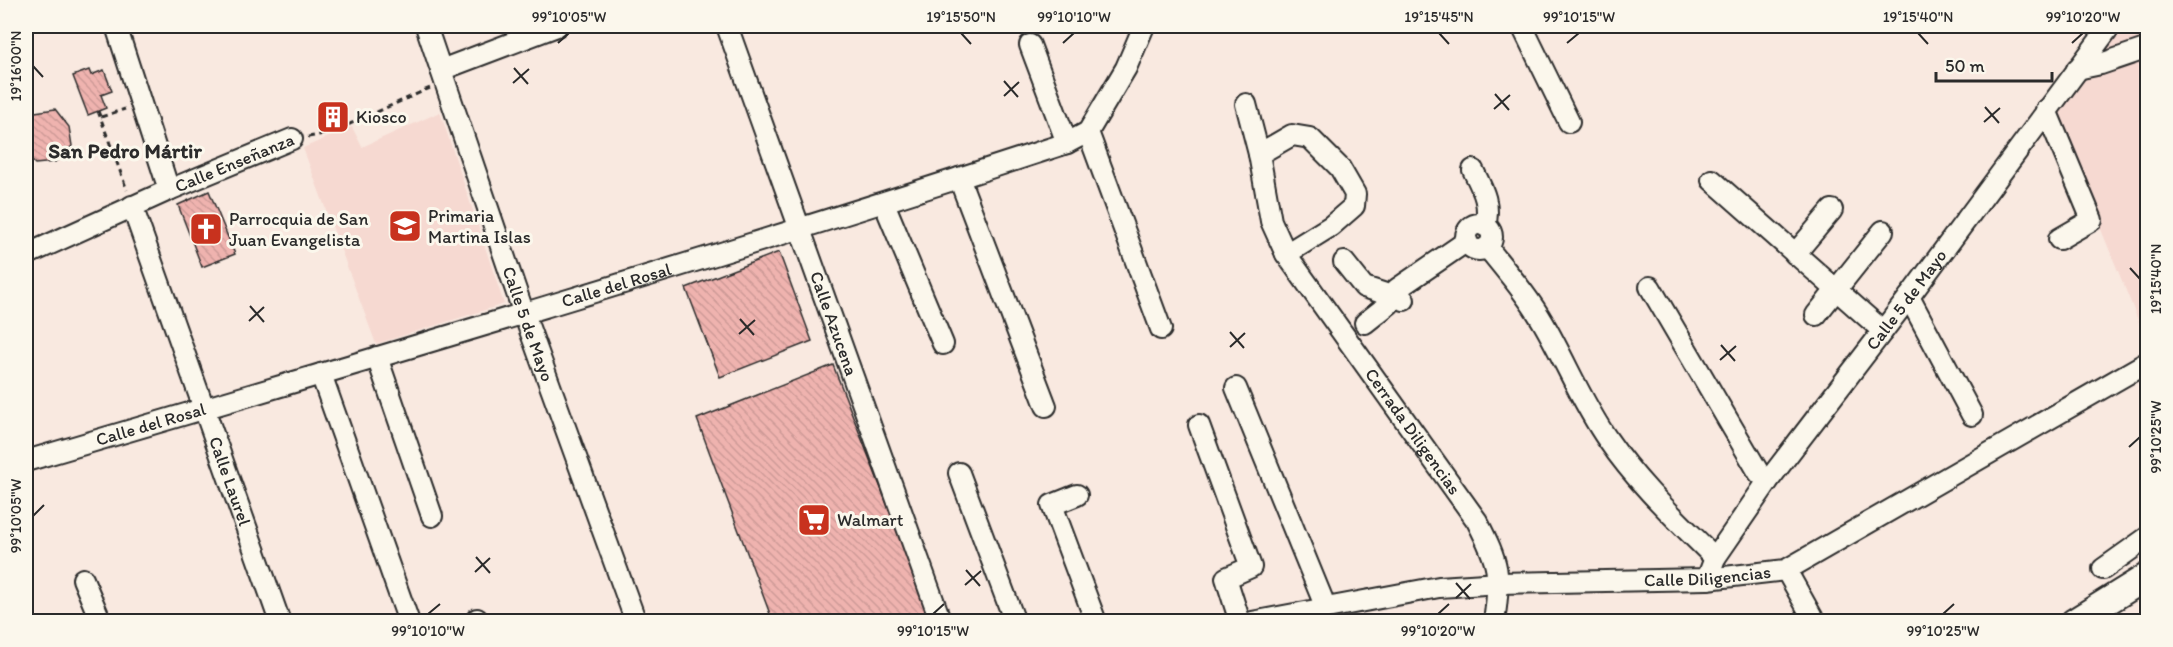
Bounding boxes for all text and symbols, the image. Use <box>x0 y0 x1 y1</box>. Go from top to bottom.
text: 99°10'05"W <box>532 8 606 26</box>
text: 19°15'50"N <box>926 8 996 26</box>
text: 99°10'10"W <box>1037 8 1111 26</box>
text: 19°15'45"N <box>1404 8 1474 26</box>
text: 99°10'15"W <box>1543 8 1615 26</box>
text: 19°15'40"N <box>1883 8 1953 26</box>
text: 99°10'20"W <box>2046 8 2120 26</box>
text: 19°16'00"N <box>7 31 25 102</box>
scale bar <box>1936 45 2052 83</box>
text: 50 m <box>1945 55 1985 77</box>
building icon: Kiosco <box>315 99 351 135</box>
place label: Kiosco <box>356 106 407 128</box>
street label: Calle Enseñanza <box>172 128 298 197</box>
district label: San Pedro Mártir <box>48 138 202 163</box>
place label: Primaria Martina Islas <box>428 205 531 248</box>
place label: Parrocquia de San Juan Evangelista <box>229 208 368 251</box>
school or university icon: Primaria Martina Islas <box>387 208 423 244</box>
church icon: Parrocquia de San Juan Evangelista <box>188 211 224 247</box>
text: 19°15'40"N <box>2147 244 2165 314</box>
street label: Calle 5 de Mayo <box>1861 245 1952 355</box>
street label: Calle del Rosal <box>559 258 674 312</box>
street label: Calle 5 de Mayo <box>498 263 559 385</box>
street label: Calle Azucena <box>805 268 863 379</box>
street label: Cerrada Diligencias <box>1360 364 1466 499</box>
street label: Calle del Rosal <box>93 398 208 451</box>
text: 99°10'25"W <box>2147 400 2165 474</box>
street label: Calle Laurel <box>204 434 256 529</box>
text: 99°10'05"W <box>7 479 25 553</box>
supermarket icon: Walmart <box>796 502 832 538</box>
place label: Walmart <box>837 509 904 531</box>
street label: Calle Diligencias <box>1644 561 1772 591</box>
text: 99°10'10"W <box>391 622 465 640</box>
text: 99°10'15"W <box>897 622 969 640</box>
text: 99°10'20"W <box>1401 622 1475 640</box>
text: 99°10'25"W <box>1906 622 1980 640</box>

